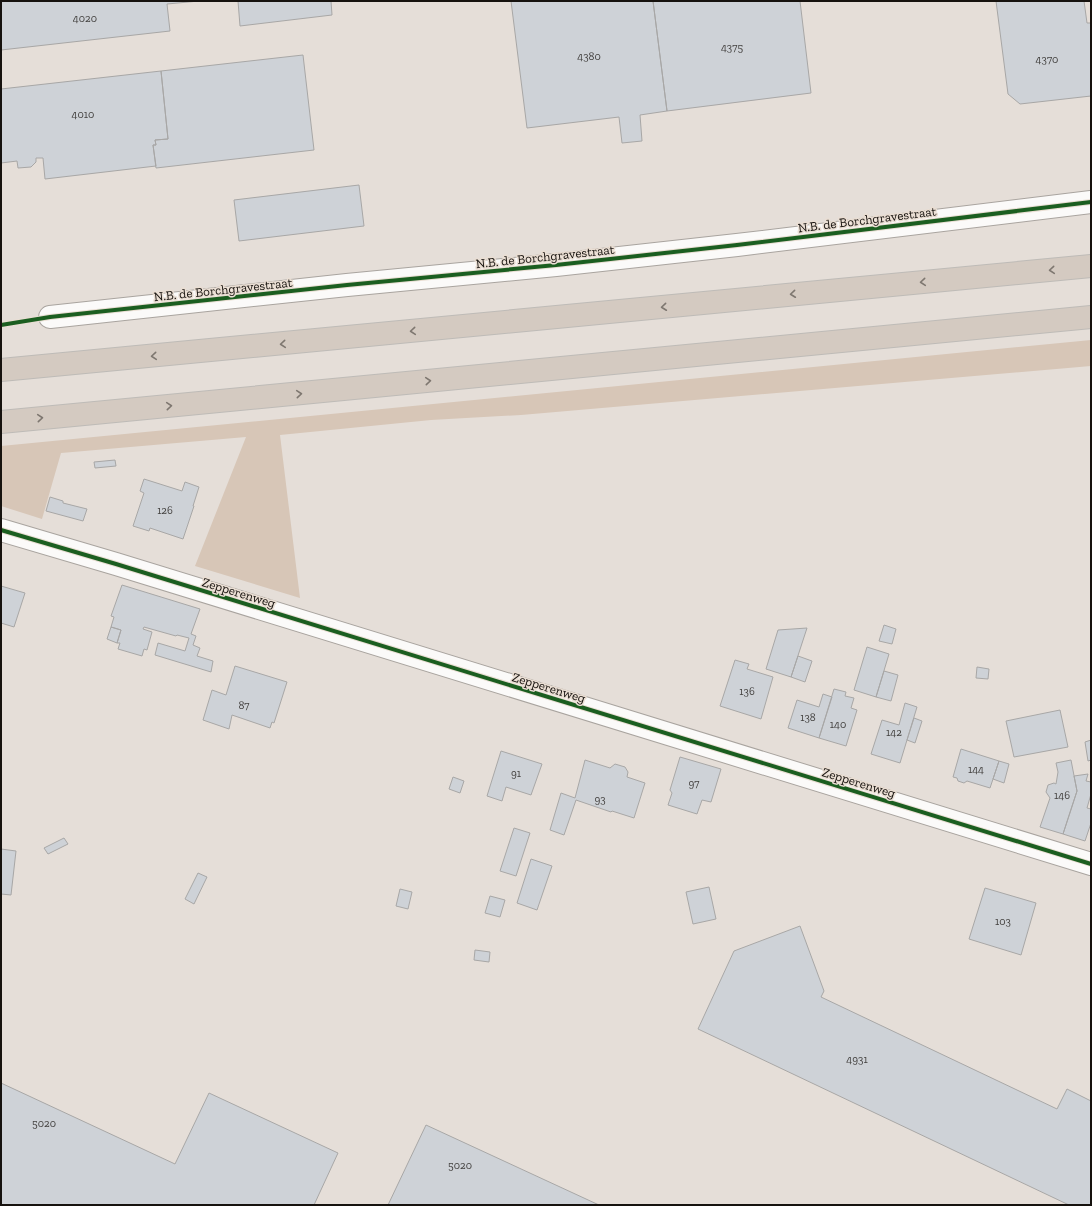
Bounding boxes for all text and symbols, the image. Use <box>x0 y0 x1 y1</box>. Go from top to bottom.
house number: 4020 <box>73 12 97 25</box>
house number: 4375 <box>721 41 743 54</box>
house number: 4380 <box>577 50 601 63</box>
house number: 4370 <box>1036 53 1058 66</box>
house number: 4010 <box>72 108 94 121</box>
street label: N.B. de Borchgravestraat <box>797 204 937 235</box>
street label: N.B. de Borchgravestraat <box>475 242 615 271</box>
one-way arrow <box>1049 265 1055 274</box>
street label: N.B. de Borchgravestraat <box>153 275 293 304</box>
one-way arrow <box>920 277 926 286</box>
one-way arrow <box>790 290 796 299</box>
one-way arrow <box>661 302 667 311</box>
one-way arrow <box>410 327 416 336</box>
one-way arrow <box>280 339 286 348</box>
one-way arrow <box>151 351 157 360</box>
one-way arrow <box>425 377 431 386</box>
one-way arrow <box>296 389 302 398</box>
one-way arrow <box>166 402 172 411</box>
one-way arrow <box>37 414 43 423</box>
house number: 126 <box>157 504 173 517</box>
street label: Zepperenweg <box>200 574 277 611</box>
street label: Zepperenweg <box>510 669 587 706</box>
house number: 136 <box>739 685 755 698</box>
house number: 87 <box>238 699 250 712</box>
house number: 138 <box>800 711 816 724</box>
house number: 140 <box>830 718 846 731</box>
house number: 142 <box>886 726 902 739</box>
house number: 144 <box>968 763 984 776</box>
street label: Zepperenweg <box>820 764 897 801</box>
house number: 91 <box>511 767 522 780</box>
house number: 97 <box>688 777 700 790</box>
house number: 146 <box>1054 789 1070 802</box>
house number: 93 <box>594 793 606 806</box>
house number: 103 <box>995 915 1011 928</box>
house number: 4931 <box>846 1053 868 1066</box>
house number: 5020 <box>32 1117 56 1130</box>
house number: 5020 <box>448 1159 472 1172</box>

